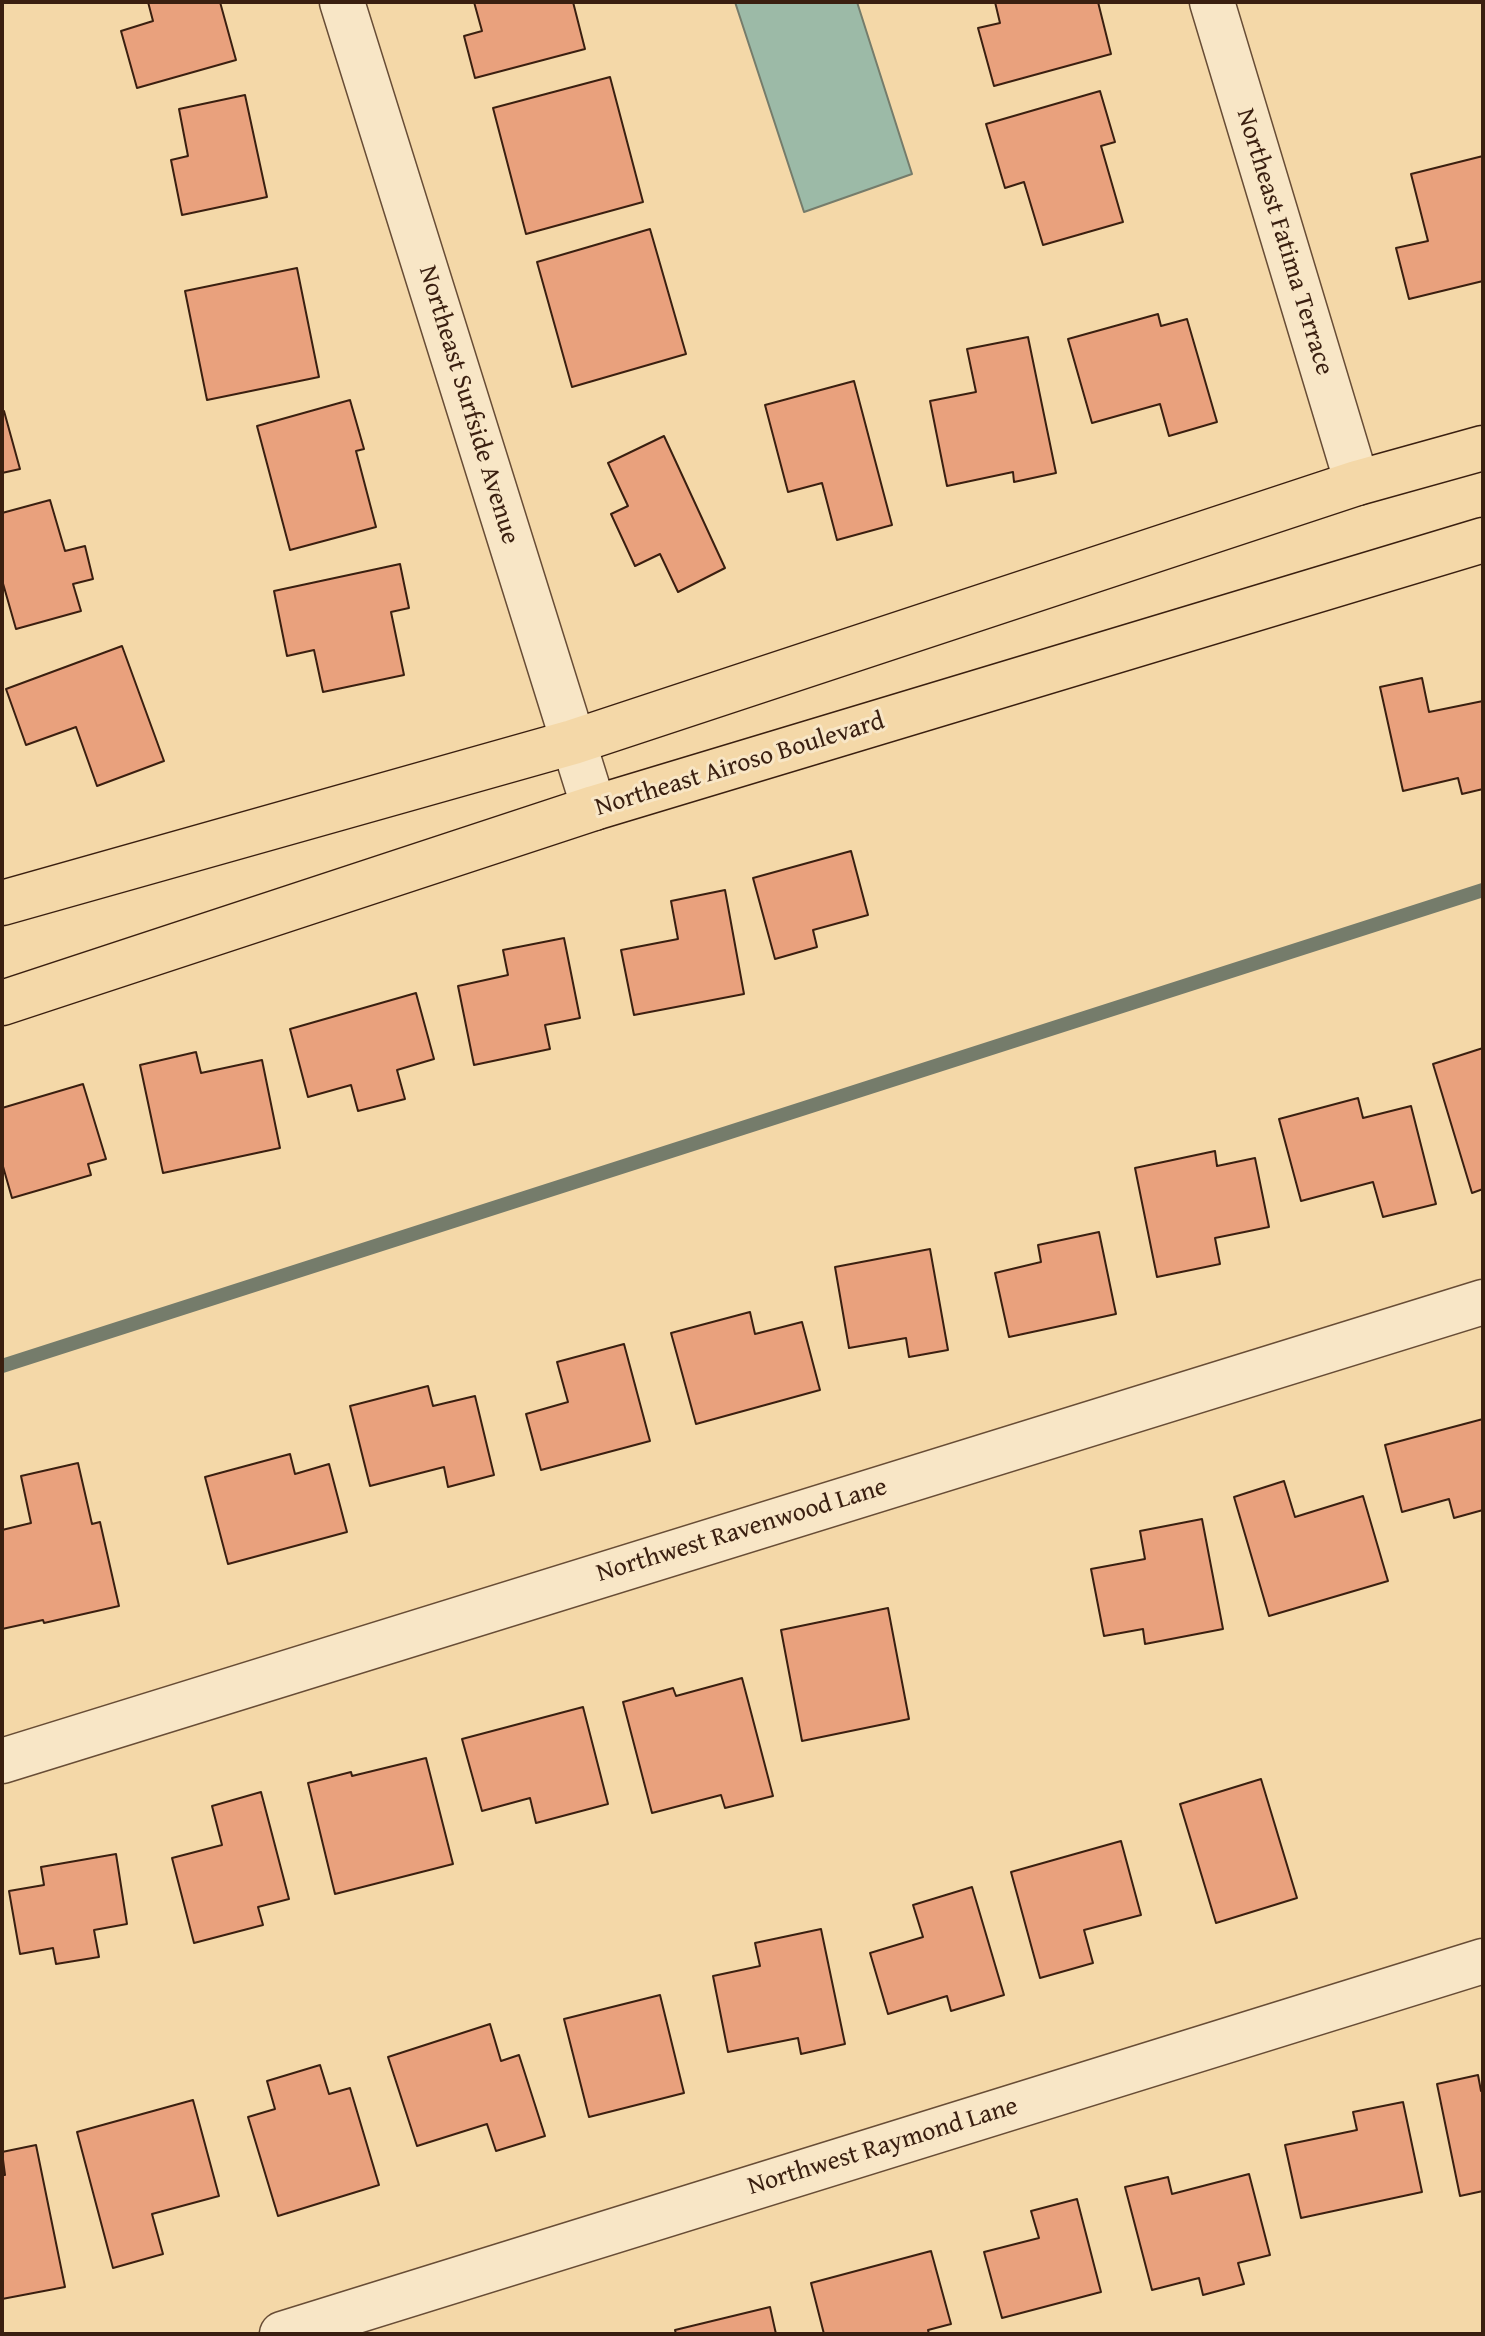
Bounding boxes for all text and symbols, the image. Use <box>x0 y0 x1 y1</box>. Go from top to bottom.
street label: Northeast Fatima Terrace <box>1229 105 1339 379</box>
street label: Northeast Surfside Avenue <box>411 262 525 548</box>
street label: Northeast Airoso Boulevard <box>591 706 889 824</box>
street label: Northwest Ravenwood Lane <box>593 1472 891 1590</box>
street label: Northwest Raymond Lane <box>744 2091 1022 2203</box>

